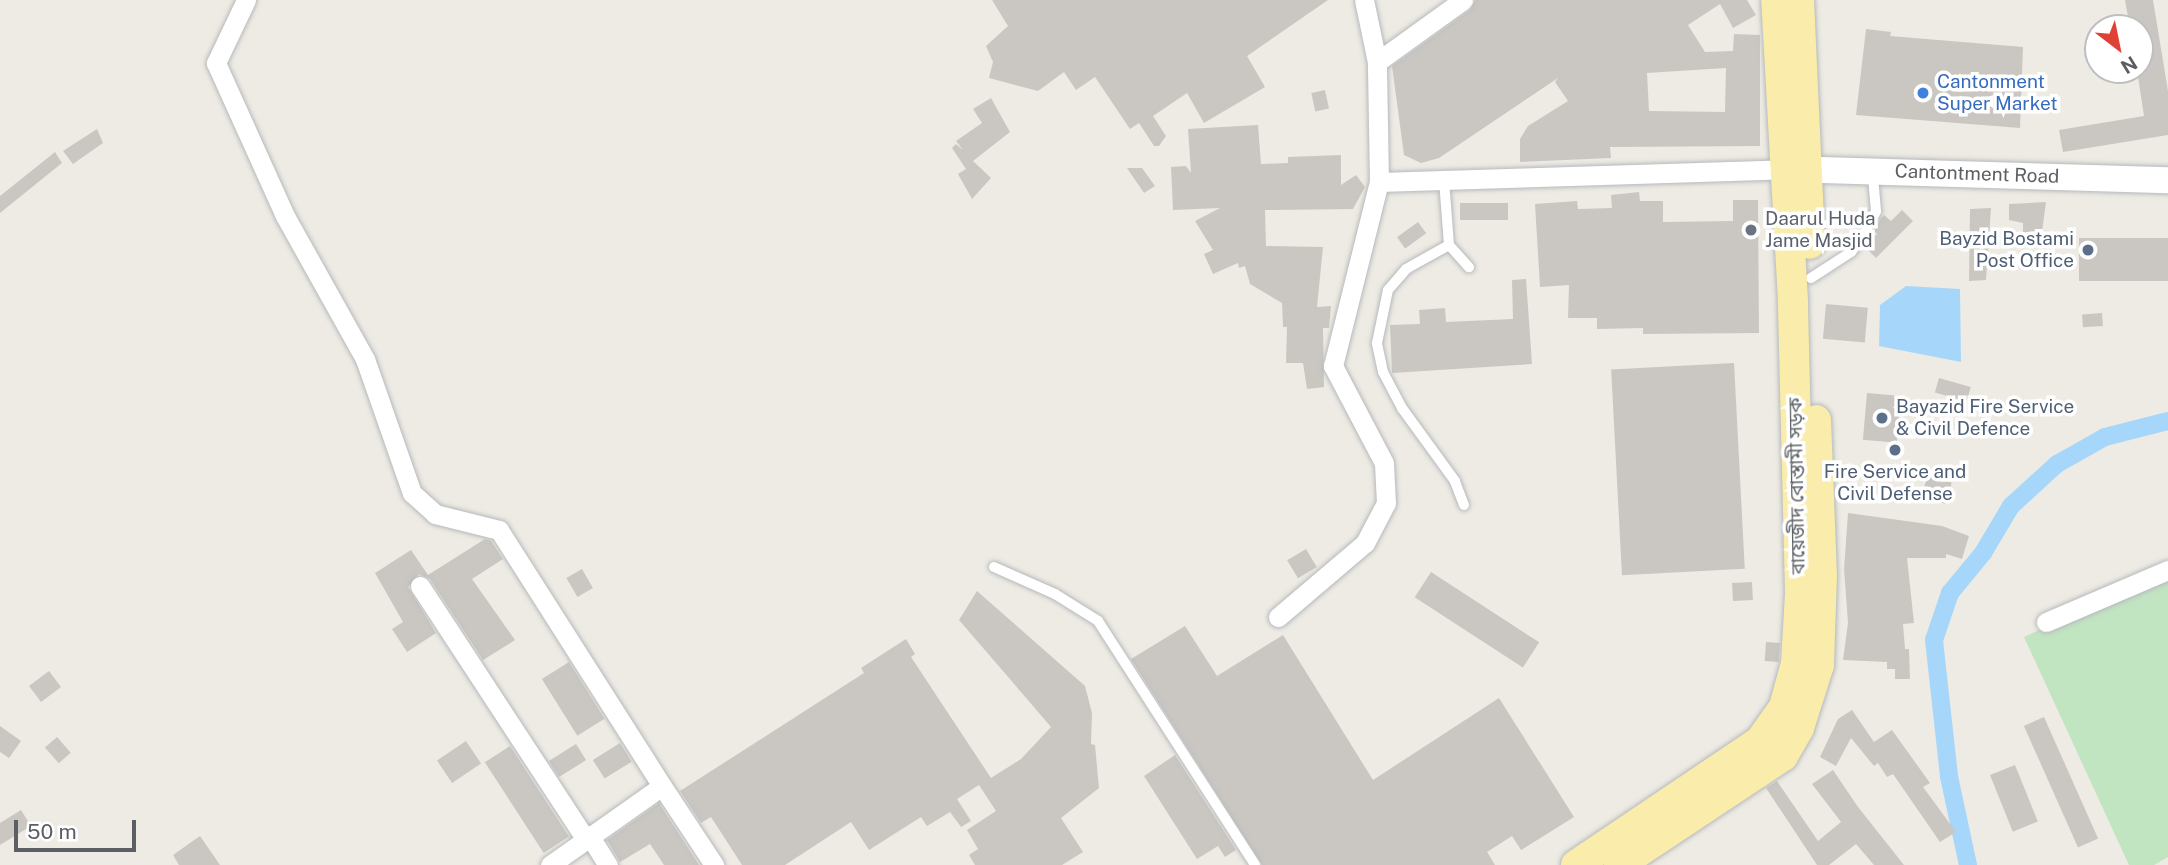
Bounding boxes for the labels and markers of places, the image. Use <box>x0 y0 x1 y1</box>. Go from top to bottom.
place label: Cantonment Super Market <box>1937 71 2058 115</box>
marker: Cantonment Super Market <box>1915 85 1931 101</box>
place label: Daarul Huda Jame Masjid <box>1765 208 1876 252</box>
marker: Daarul Huda Jame Masjid <box>1743 222 1759 238</box>
place label: Bayzid Bostami Post Office <box>1939 228 2074 272</box>
marker: Bayzid Bostami Post Office <box>2080 242 2096 258</box>
place label: Bayazid Fire Service & Civil Defence <box>1896 396 2074 440</box>
marker: Bayazid Fire Service & Civil Defence <box>1874 410 1890 426</box>
marker: Fire Service and Civil Defense <box>1887 442 1903 458</box>
place label: Fire Service and Civil Defense <box>1824 461 1966 505</box>

